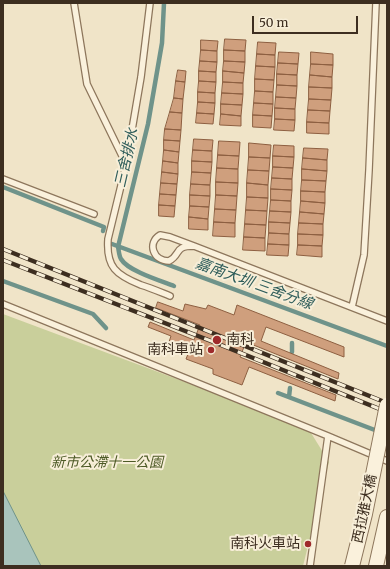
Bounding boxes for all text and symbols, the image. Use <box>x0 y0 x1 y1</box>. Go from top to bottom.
scale bar <box>254 8 360 34</box>
text: 50 m <box>259 15 288 30</box>
water label: 三舍排水 <box>111 127 143 189</box>
water label: 嘉南大圳 三舍分線 <box>193 254 315 314</box>
place label: 南科 <box>226 332 254 348</box>
marker: 南科 <box>211 334 223 346</box>
place label: 南科車站 <box>147 342 203 358</box>
marker: 南科車站 <box>206 345 216 355</box>
park label: 新市公滯十一公園 <box>51 455 163 471</box>
street label: 西拉雅大橋 <box>350 473 380 545</box>
place label: 南科火車站 <box>230 536 300 552</box>
marker: 南科火車站 <box>303 539 313 549</box>

